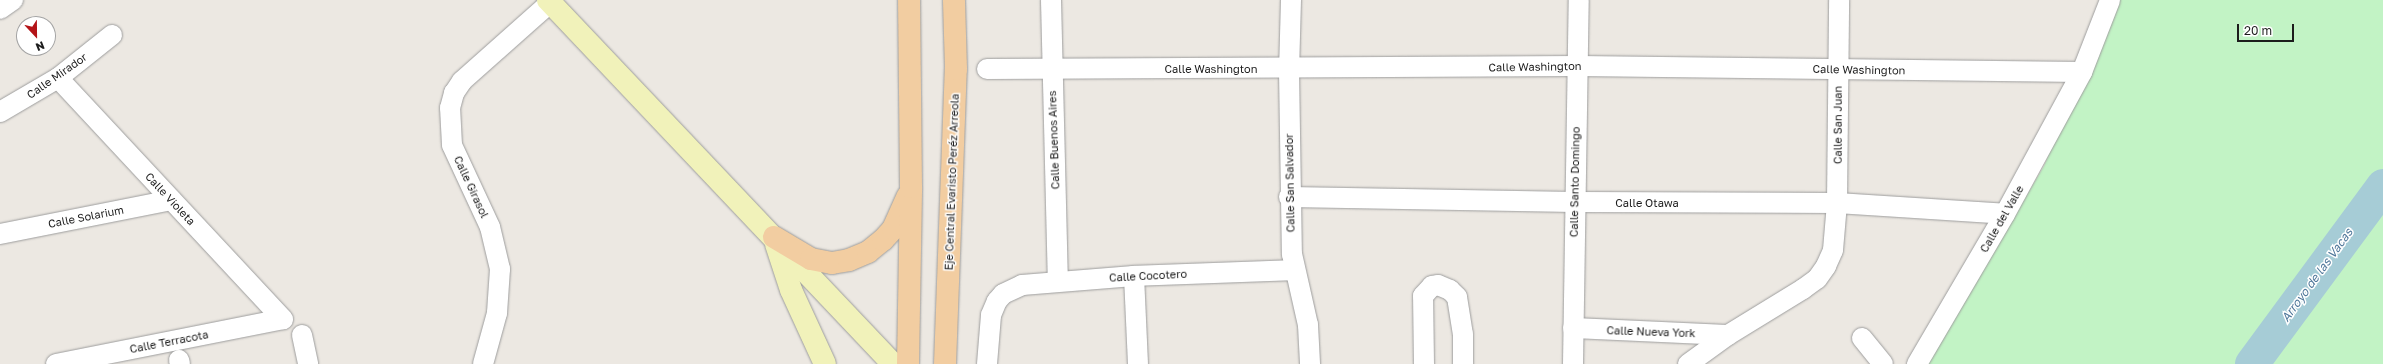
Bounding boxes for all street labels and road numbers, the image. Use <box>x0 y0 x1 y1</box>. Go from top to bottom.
street label: Calle Mirador <box>24 50 90 102</box>
street label: Calle Washington <box>1488 60 1582 74</box>
street label: Calle Washington <box>1165 62 1257 76</box>
street label: Calle Washington <box>1812 63 1906 77</box>
street label: Calle San Juan <box>1831 86 1845 164</box>
street label: Calle Buenos Aires <box>1046 90 1062 190</box>
street label: Eje Central Evaristo Peréz Arreola <box>942 93 962 271</box>
street label: Calle Santo Domingo <box>1567 127 1583 237</box>
street label: Calle San Salvador <box>1283 134 1297 232</box>
street label: Calle Girasol <box>451 154 491 220</box>
street label: Calle Violeta <box>142 170 198 228</box>
street label: Calle del Valle <box>1977 183 2027 255</box>
street label: Calle Otawa <box>1615 196 1679 210</box>
street label: Calle Solarium <box>47 203 125 231</box>
street label: Calle Cocotero <box>1109 267 1187 285</box>
street label: Calle Nueva York <box>1606 324 1696 340</box>
street label: Calle Terracota <box>129 328 209 356</box>

